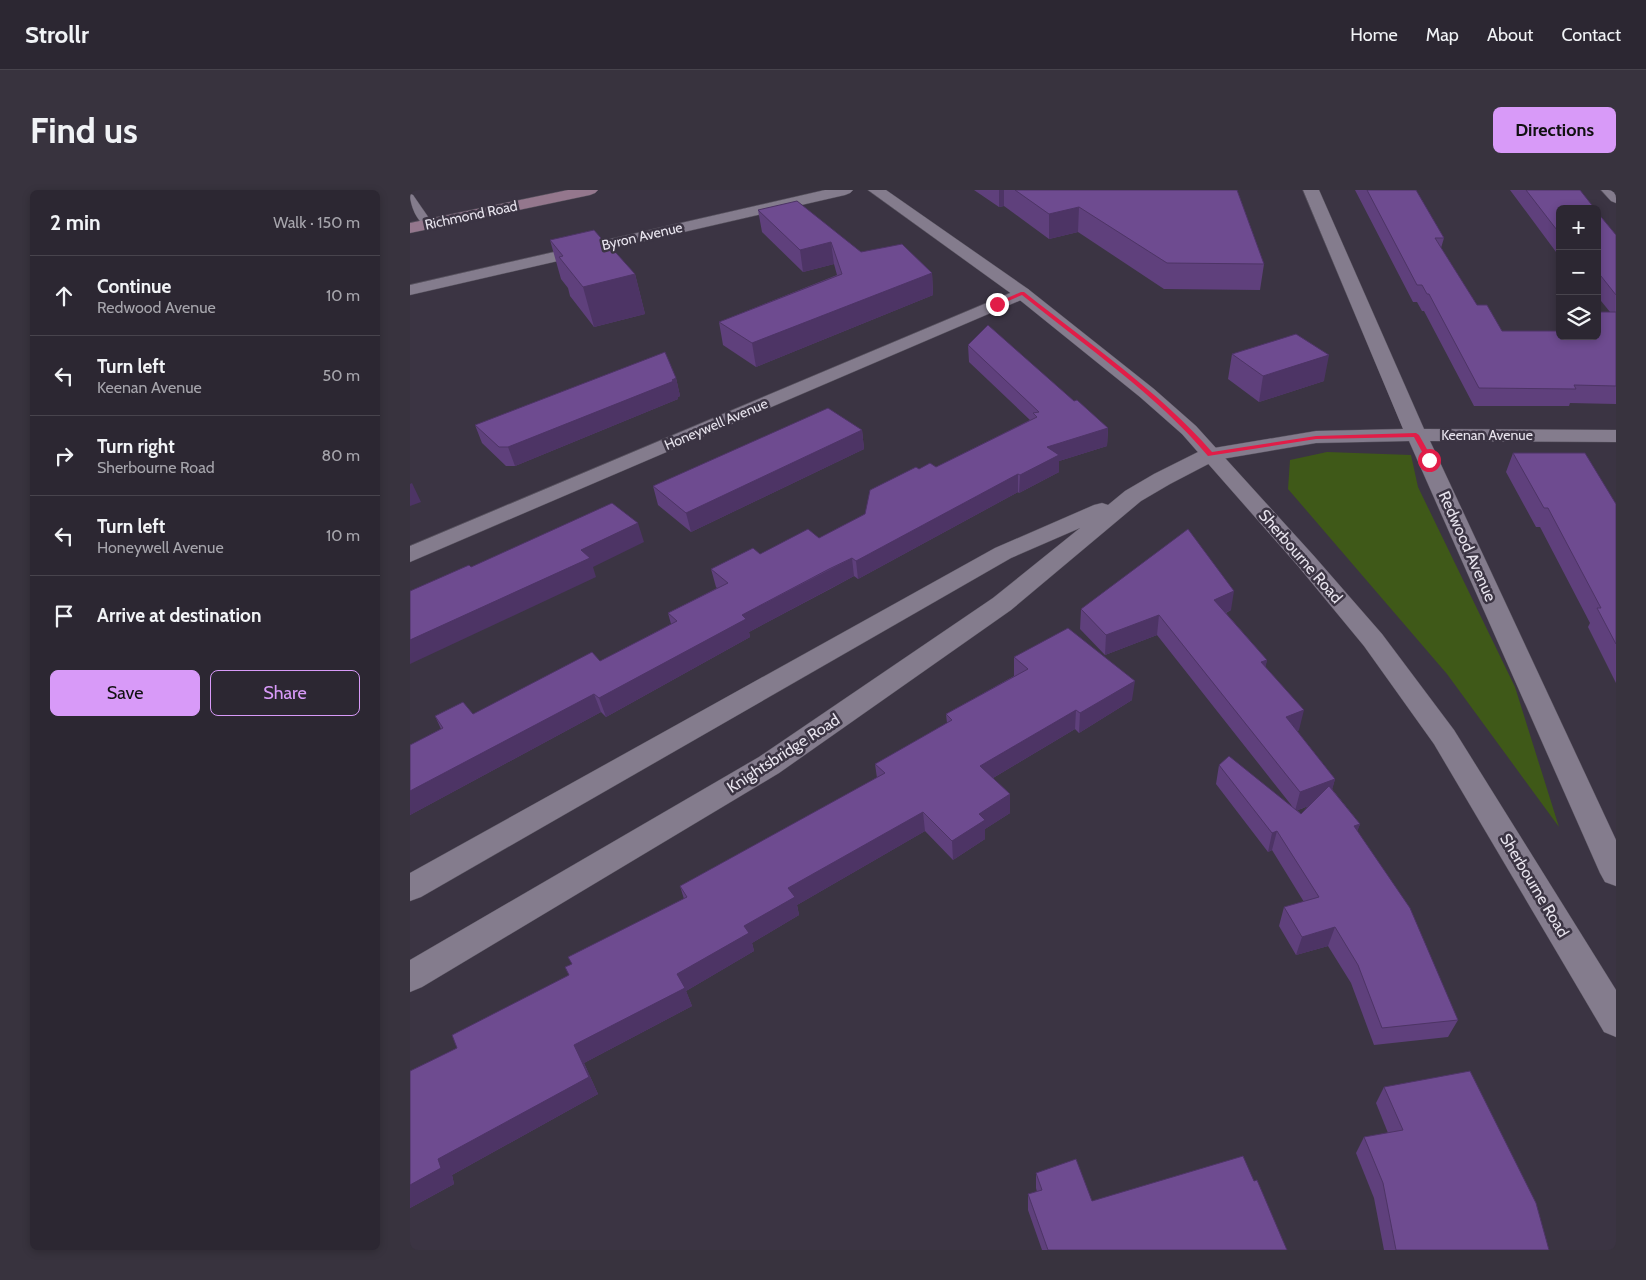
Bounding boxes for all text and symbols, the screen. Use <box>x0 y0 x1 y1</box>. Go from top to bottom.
text: Strollr <box>25 20 89 49</box>
text: Home <box>1350 24 1398 46</box>
text: Map <box>1426 24 1459 46</box>
text: About <box>1487 24 1533 46</box>
text: Contact <box>1561 24 1621 46</box>
button: Directions <box>1493 107 1616 153</box>
text: Find us <box>30 109 138 152</box>
street label: Richmond Road <box>423 196 519 234</box>
map controls <box>1556 205 1601 340</box>
button: + <box>1556 205 1601 250</box>
text: 2 min <box>50 210 101 235</box>
text: Walk · 150 m <box>273 213 360 232</box>
street label: Byron Avenue <box>600 218 684 254</box>
button: − <box>1556 250 1601 295</box>
text: Continue <box>97 275 171 298</box>
icon: ahead <box>50 282 78 310</box>
text: 10 m <box>326 286 360 305</box>
route end <box>986 293 1009 316</box>
button: layers <box>1556 295 1601 340</box>
text: Redwood Avenue <box>97 298 216 317</box>
text: Turn left <box>97 355 165 378</box>
icon: left <box>50 362 78 390</box>
text: 50 m <box>323 366 360 385</box>
text: Keenan Avenue <box>97 378 202 397</box>
street label: Honeywell Avenue <box>661 394 771 454</box>
street label: Keenan Avenue <box>1441 426 1533 444</box>
text: Turn right <box>97 435 175 458</box>
icon: right <box>50 442 78 470</box>
text: 80 m <box>322 446 360 465</box>
route start <box>1418 449 1441 472</box>
text: Sherbourne Road <box>97 458 215 477</box>
street label: Redwood Avenue <box>1435 488 1500 604</box>
street label: Sherbourne Road <box>1255 506 1346 607</box>
text: Turn left <box>97 515 165 538</box>
icon: left <box>50 522 78 550</box>
text: 10 m <box>326 526 360 545</box>
text: Honeywell Avenue <box>97 538 224 557</box>
icon: arrive <box>50 602 78 630</box>
text: Arrive at destination <box>97 604 261 627</box>
button: Save <box>50 670 200 716</box>
button: Share <box>210 670 360 716</box>
street label: Knightsbridge Road <box>723 710 843 797</box>
street label: Sherbourne Road <box>1496 830 1573 941</box>

